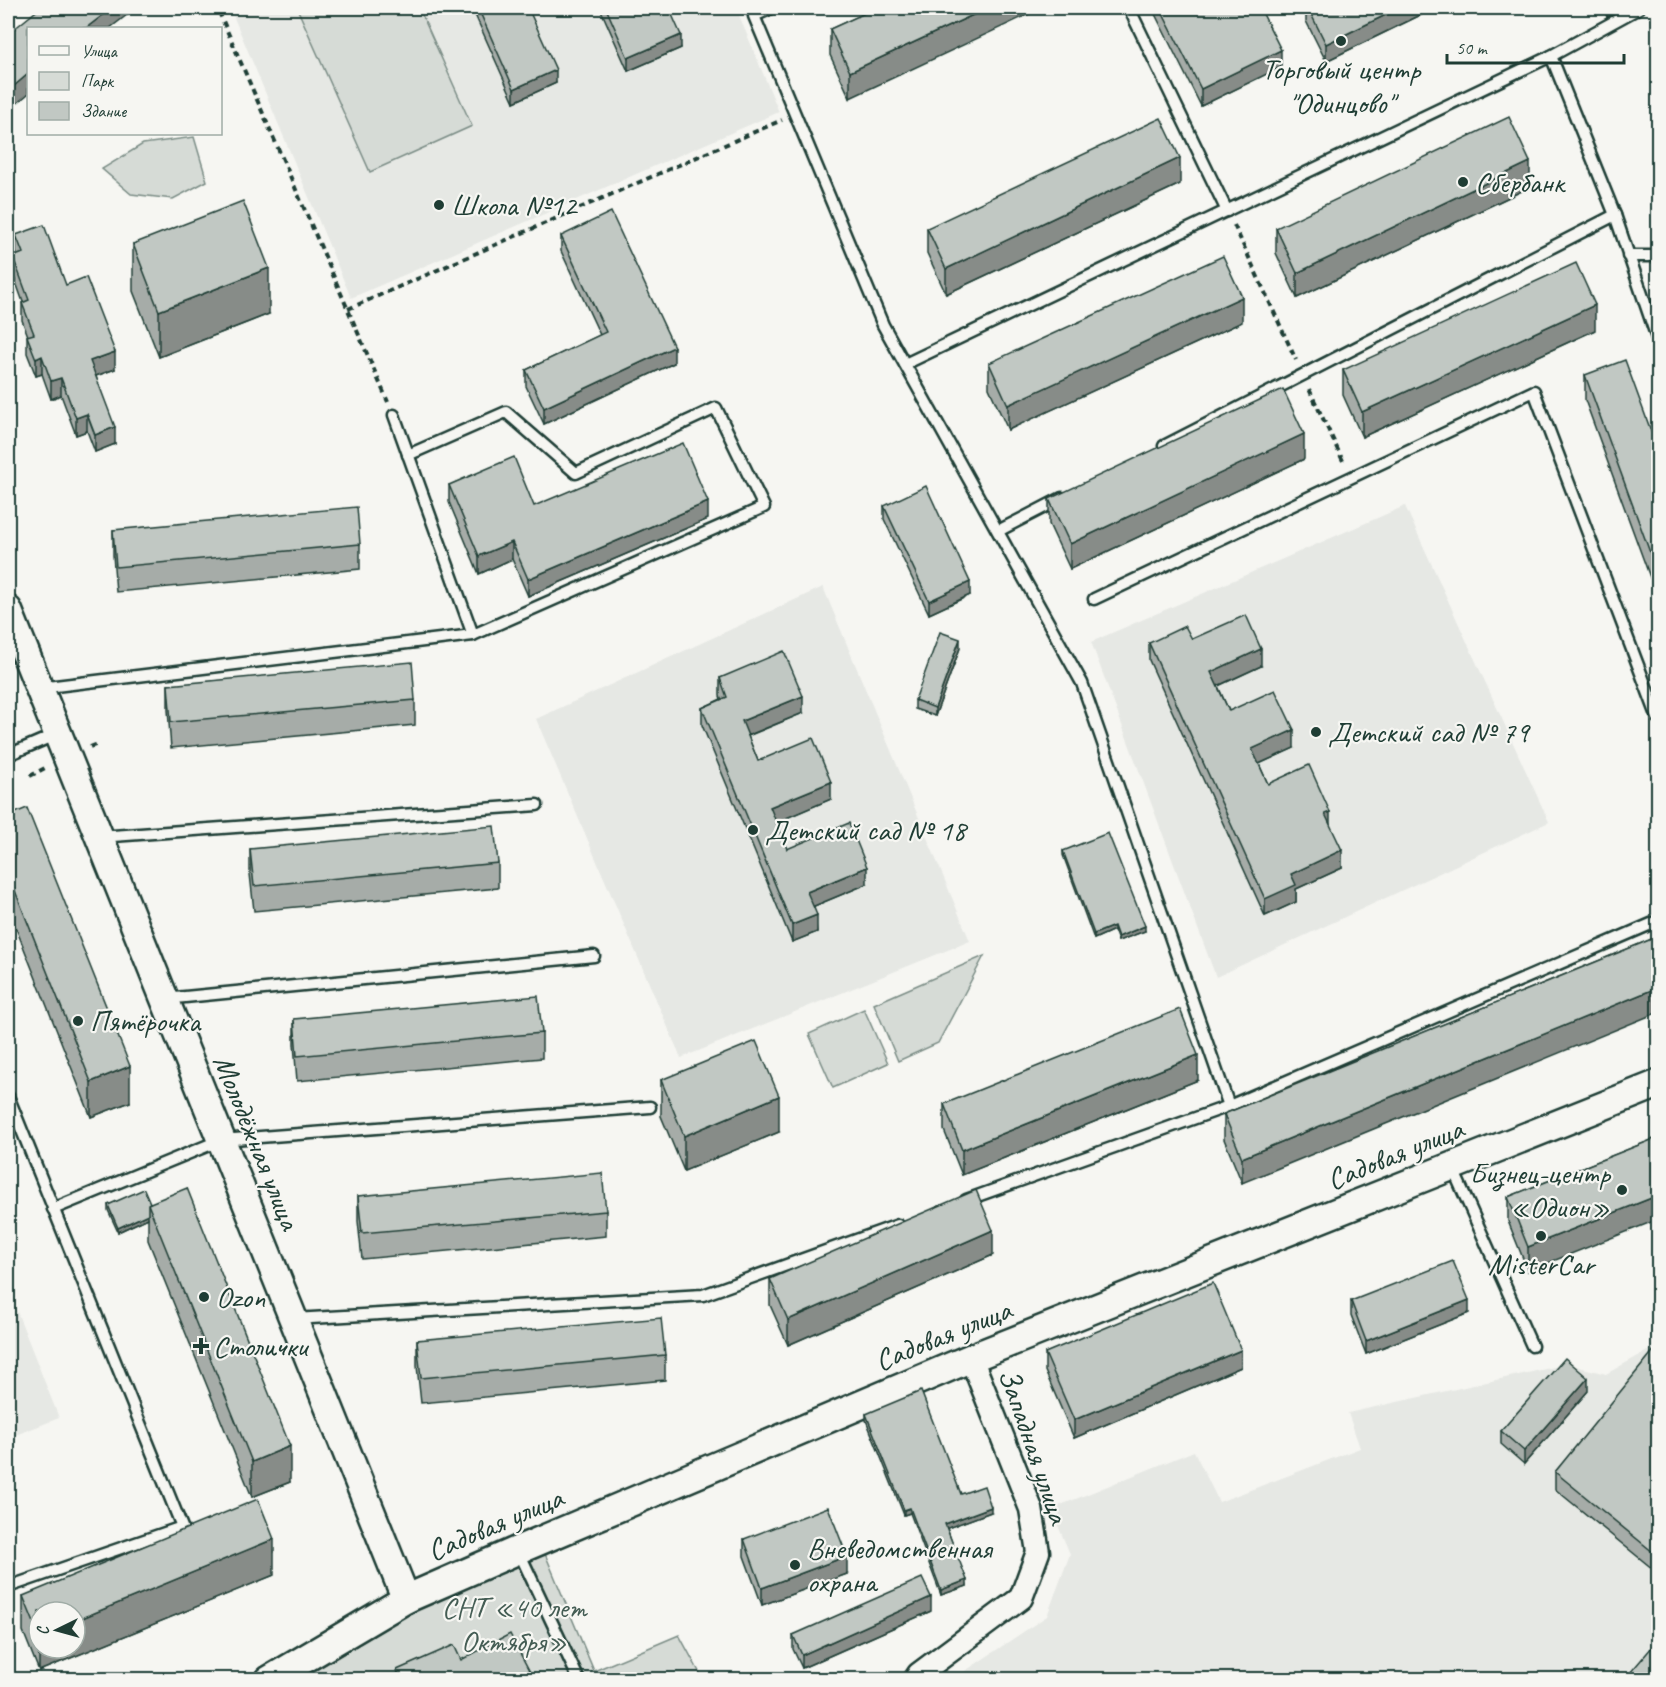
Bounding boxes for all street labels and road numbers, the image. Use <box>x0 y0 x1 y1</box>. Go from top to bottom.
street label: Молодёжная улица <box>205 1049 310 1237</box>
street label: Садовая улица <box>1321 1109 1471 1199</box>
street label: Садовая улица <box>869 1290 1019 1380</box>
street label: Западная улица <box>990 1363 1079 1530</box>
street label: Садовая улица <box>421 1478 570 1570</box>

